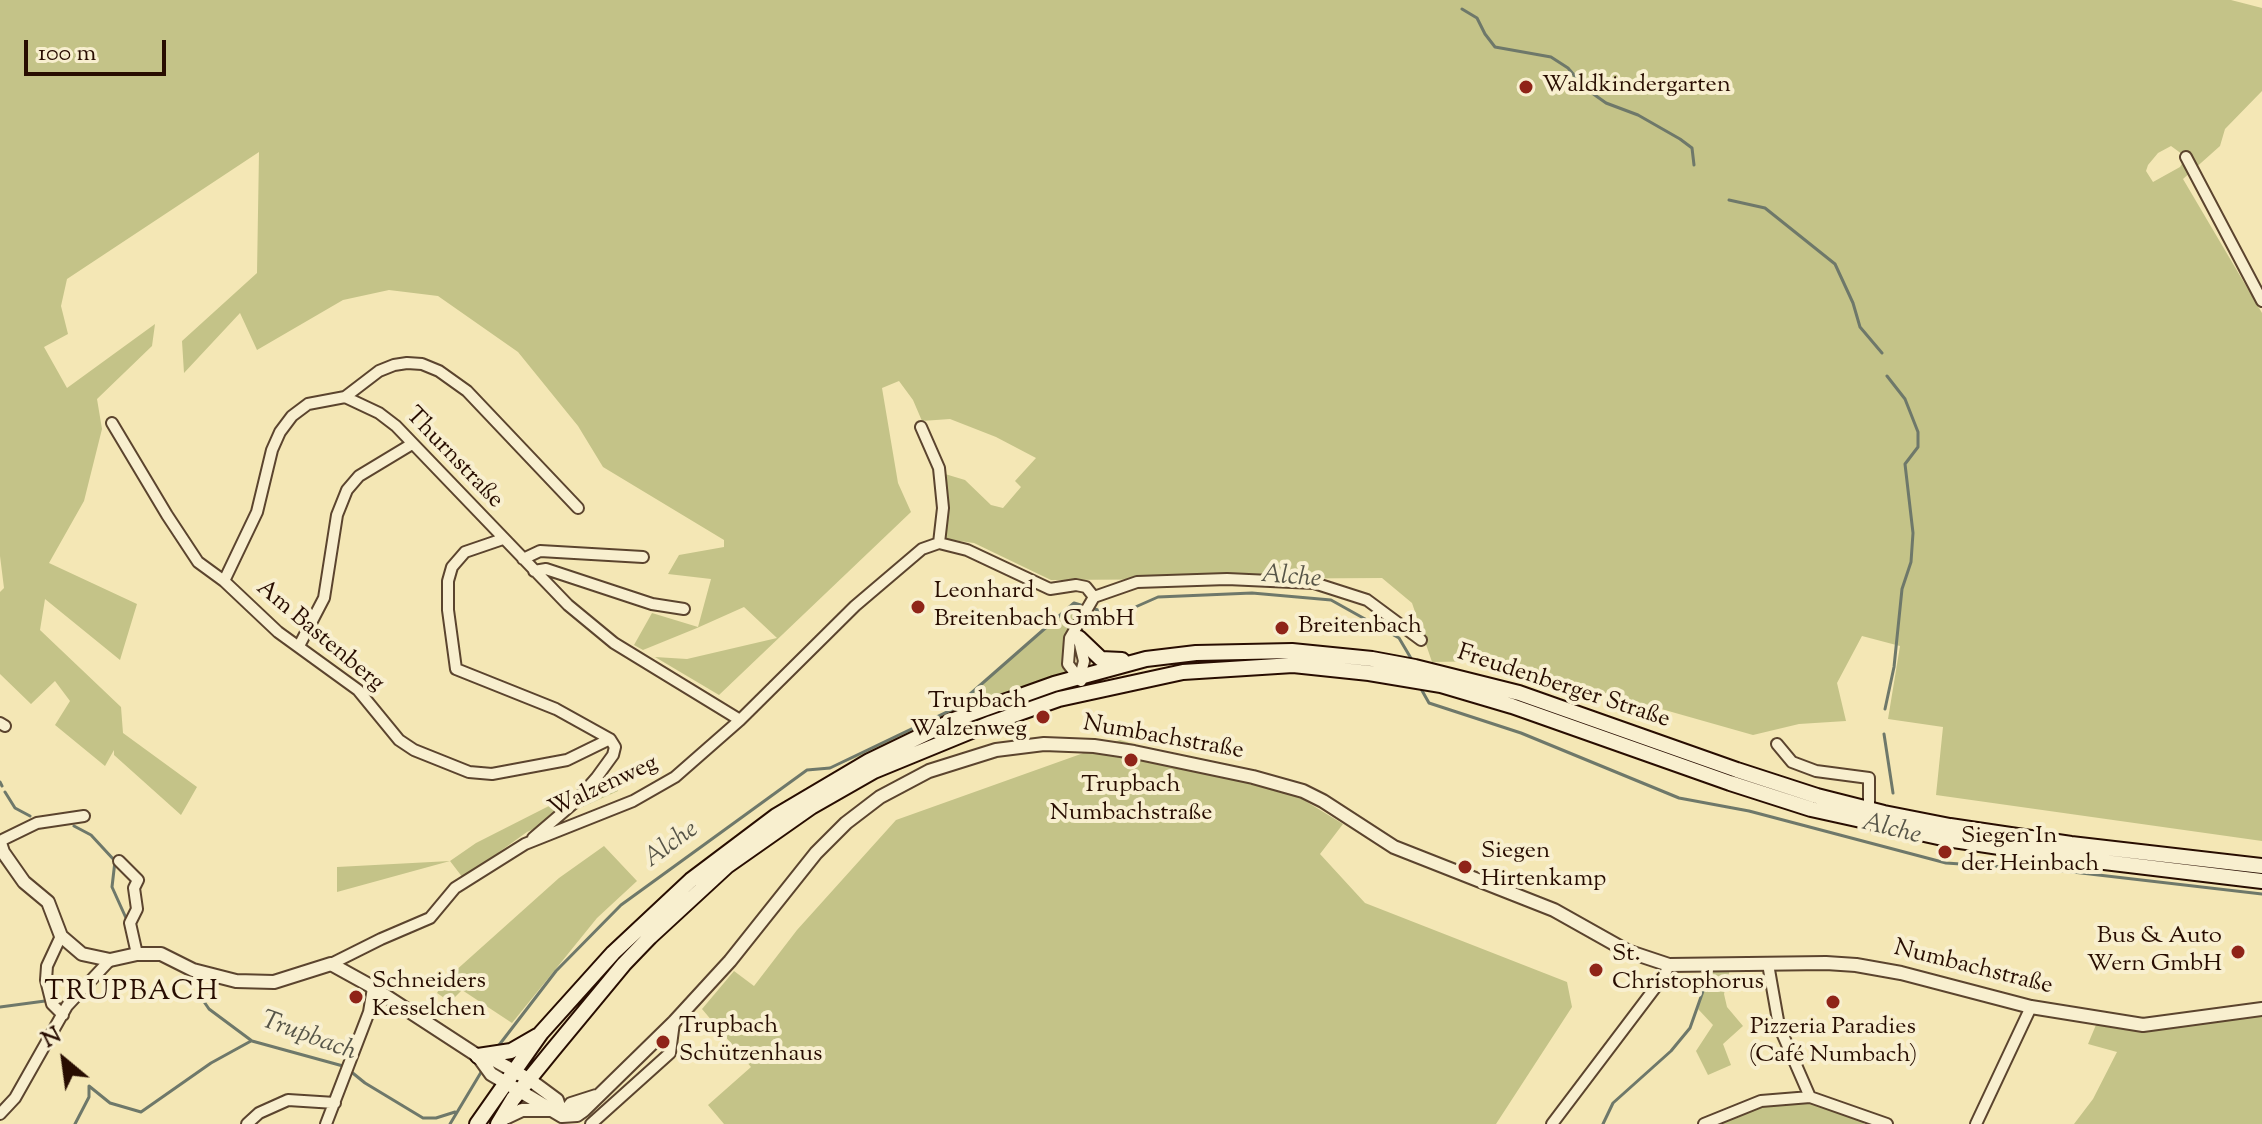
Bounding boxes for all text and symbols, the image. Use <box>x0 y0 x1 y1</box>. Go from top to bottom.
scale bar <box>28 24 170 74</box>
text: 100 m <box>38 37 96 71</box>
place label: Waldkindergarten <box>1542 73 1731 101</box>
marker: Waldkindergarten <box>1517 78 1535 96</box>
street label: Thurnstraße <box>398 403 508 515</box>
water label: Alche <box>1260 561 1322 597</box>
street label: Am Bastenberg <box>249 575 389 699</box>
place label: Leonhard Breitenbach GmbH <box>934 579 1134 635</box>
marker: Leonhard Breitenbach GmbH <box>909 598 927 616</box>
place label: Breitenbach <box>1298 614 1422 642</box>
marker: Breitenbach <box>1273 619 1291 637</box>
street label: Freudenberger Straße <box>1453 640 1673 736</box>
place label: Trupbach Walzenweg <box>910 689 1027 745</box>
marker: Trupbach Walzenweg <box>1034 708 1052 726</box>
street label: Numbachstraße <box>1080 711 1246 767</box>
street label: Walzenweg <box>545 750 663 826</box>
marker: Trupbach Numbachstraße <box>1122 751 1140 769</box>
place label: Trupbach Numbachstraße <box>1050 773 1212 829</box>
water label: Alche <box>1858 809 1924 853</box>
water label: Alche <box>638 816 706 876</box>
place label: Siegen In der Heinbach <box>1961 824 2099 880</box>
place label: Siegen Hirtenkamp <box>1481 839 1606 895</box>
marker: Siegen In der Heinbach <box>1936 843 1954 861</box>
marker: Siegen Hirtenkamp <box>1456 858 1474 876</box>
place label: Bus & Auto Wern GmbH <box>2087 924 2222 980</box>
street label: Numbachstraße <box>1891 935 2055 1003</box>
place label: St. Christophorus <box>1612 942 1764 998</box>
marker: Bus & Auto Wern GmbH <box>2229 943 2247 961</box>
marker: St. Christophorus <box>1587 961 1605 979</box>
place label: Schneiders Kesselchen <box>372 969 486 1025</box>
district label: TRUPBACH <box>44 977 220 1011</box>
marker: Schneiders Kesselchen <box>347 988 365 1006</box>
marker: Pizzeria Paradies (Café Numbach) <box>1824 993 1842 1011</box>
water label: Trupbach <box>256 1006 360 1070</box>
place label: Trupbach Schützenhaus <box>679 1014 822 1070</box>
place label: Pizzeria Paradies (Café Numbach) <box>1749 1015 1917 1071</box>
north arrow <box>24 1020 104 1100</box>
text: N <box>37 1021 68 1057</box>
marker: Trupbach Schützenhaus <box>654 1033 672 1051</box>

